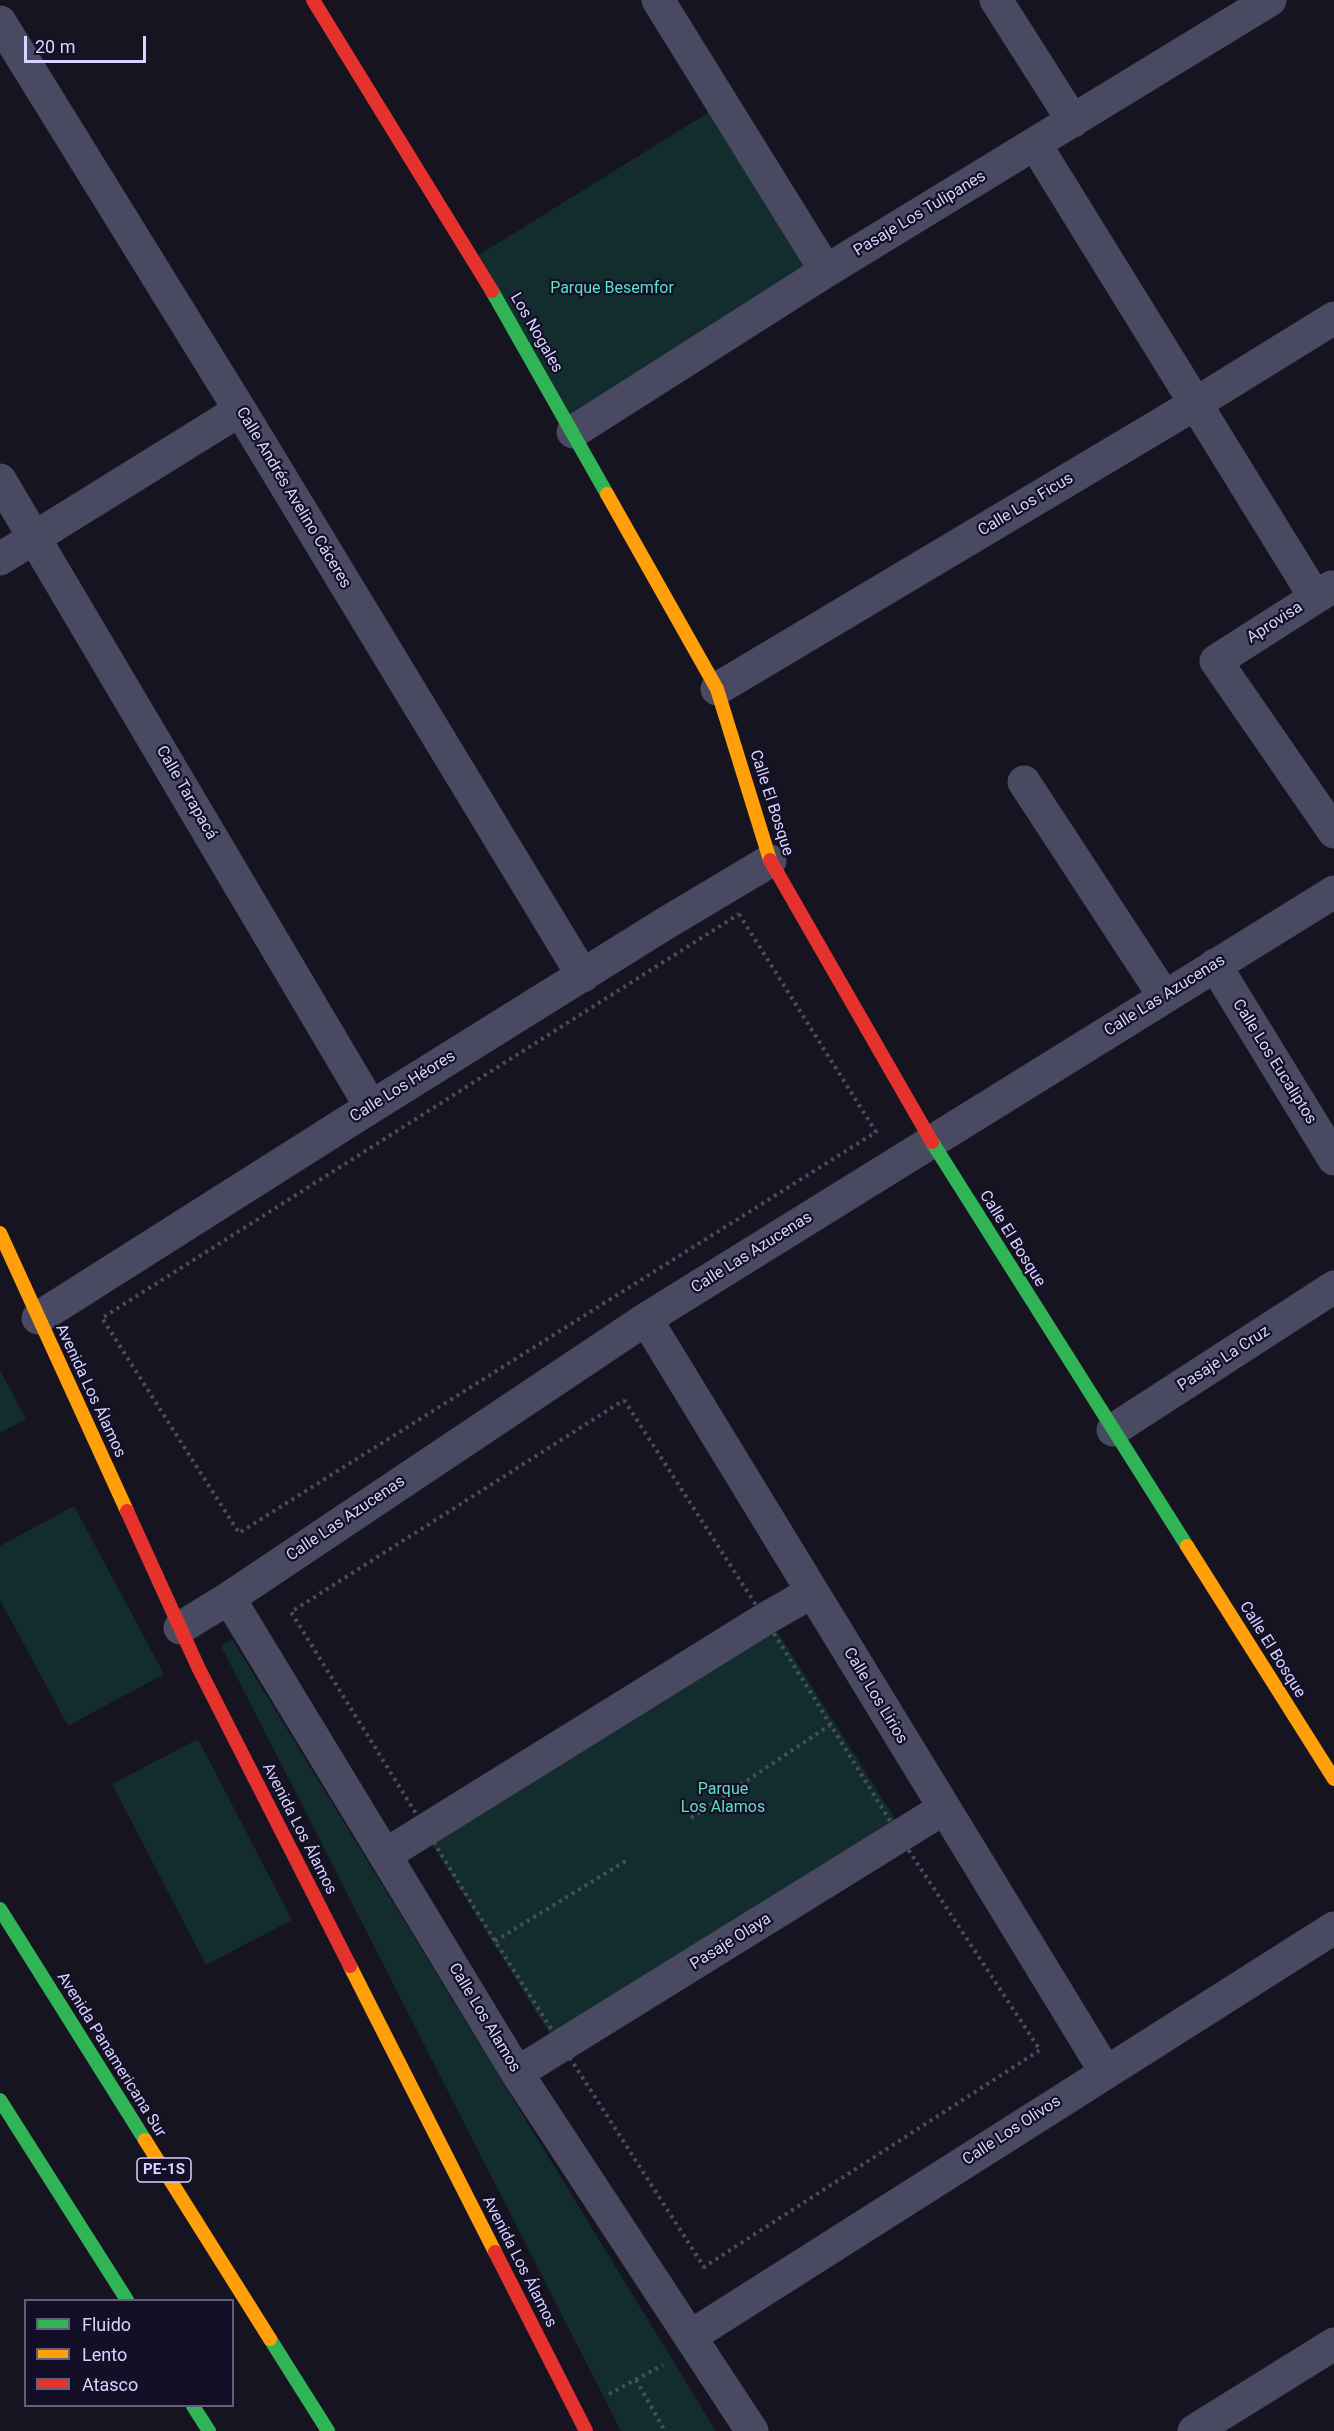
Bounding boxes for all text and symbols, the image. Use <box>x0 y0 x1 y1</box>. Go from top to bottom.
scale bar <box>27 24 148 62</box>
text: 20 m <box>35 36 75 57</box>
street label: Pasaje Los Tulipanes <box>851 167 989 261</box>
park label: Parque Besemfor <box>550 279 674 299</box>
street label: Los Nogales <box>505 290 567 376</box>
street label: Calle Andrés Avelino Cáceres <box>231 404 355 592</box>
street label: Calle Los Ficus <box>975 469 1077 541</box>
street label: Aprovisa <box>1244 598 1306 648</box>
street label: Calle Tarapacá <box>151 743 221 843</box>
street label: Calle El Bosque <box>745 748 797 858</box>
street label: Calle Las Azucenas <box>1101 951 1229 1041</box>
street label: Calle Los Eucaliptos <box>1228 996 1320 1128</box>
street label: Calle Los Héores <box>347 1047 459 1127</box>
street label: Calle El Bosque <box>975 1187 1049 1291</box>
street label: Calle Las Azucenas <box>688 1208 816 1298</box>
street label: Avenida Los Álamos <box>51 1321 129 1461</box>
street label: Pasaje La Cruz <box>1174 1322 1274 1396</box>
street label: Calle Las Azucenas <box>283 1472 409 1566</box>
street label: Calle El Bosque <box>1235 1598 1309 1702</box>
street label: Calle Los Lirios <box>839 1645 911 1747</box>
street label: Avenida Los Álamos <box>258 1760 340 1898</box>
park label: Parque Los Alamos <box>681 1780 765 1818</box>
street label: Pasaje Olaya <box>687 1910 775 1974</box>
street label: Calle Los Alamos <box>444 1960 524 2076</box>
street label: Avenida Panamericana Sur <box>52 1969 170 2141</box>
street label: Calle Los Olivos <box>959 2092 1065 2170</box>
road number: PE-1S <box>137 2158 191 2182</box>
street label: Avenida Los Álamos <box>478 2193 560 2331</box>
legend <box>24 2299 234 2407</box>
text: Fluido <box>82 2314 131 2335</box>
text: Lento <box>82 2344 127 2365</box>
text: Atasco <box>82 2374 138 2395</box>

